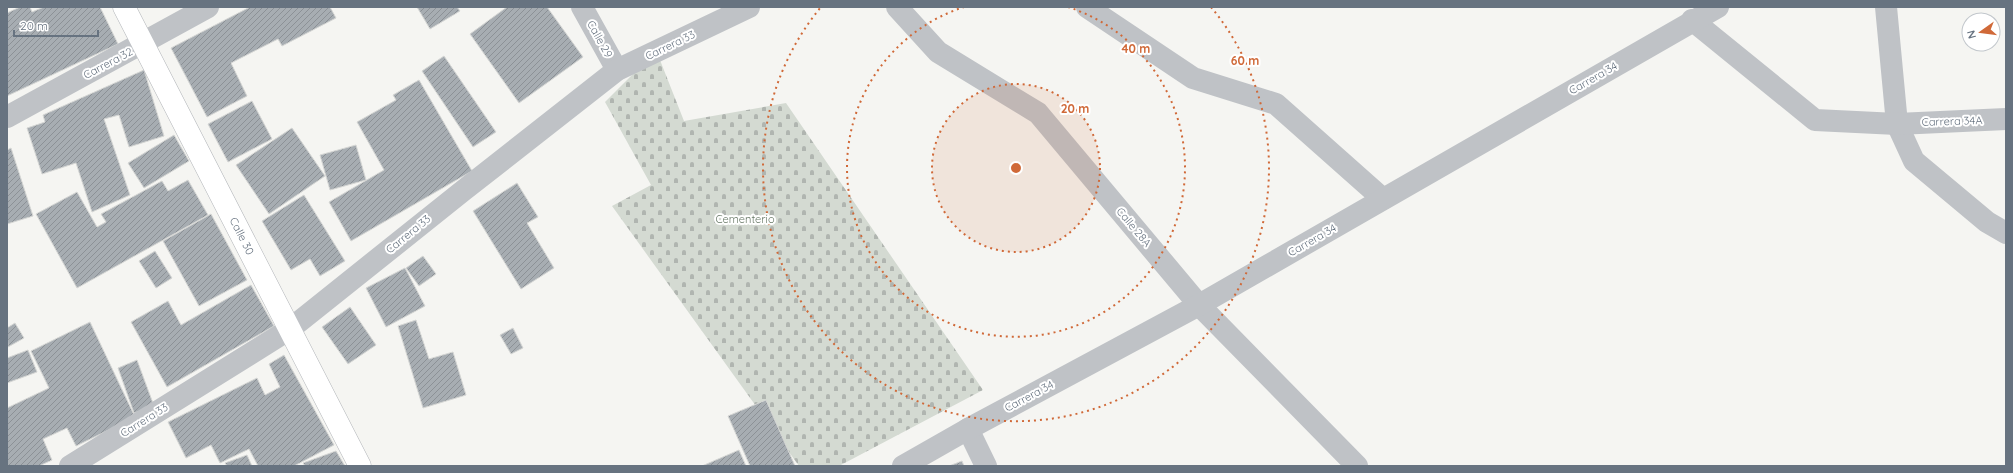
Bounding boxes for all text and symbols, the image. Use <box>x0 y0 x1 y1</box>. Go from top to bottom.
scale bar <box>14 12 98 38</box>
north arrow <box>1961 12 2001 52</box>
text: 20 m <box>20 18 48 33</box>
street label: Calle 29 <box>584 18 616 60</box>
street label: Carrera 33 <box>643 27 697 63</box>
text: N <box>1964 29 1979 40</box>
text: 40 m <box>1122 41 1150 56</box>
street label: Carrera 32 <box>81 44 135 82</box>
text: 60 m <box>1231 53 1259 68</box>
street label: Carrera 34 <box>1566 58 1620 97</box>
text: 20 m <box>1061 101 1089 116</box>
street label: Carrera 34A <box>1921 113 1983 129</box>
centre of rings <box>1009 161 1023 175</box>
street label: Calle 28A <box>1113 204 1155 250</box>
street label: Carrera 33 <box>383 212 433 256</box>
park label: Cementerio <box>715 212 775 226</box>
street label: Calle 30 <box>227 215 257 257</box>
street label: Carrera 34 <box>1285 220 1339 259</box>
street label: Carrera 34 <box>1002 377 1056 415</box>
street label: Carrera 33 <box>118 400 171 440</box>

